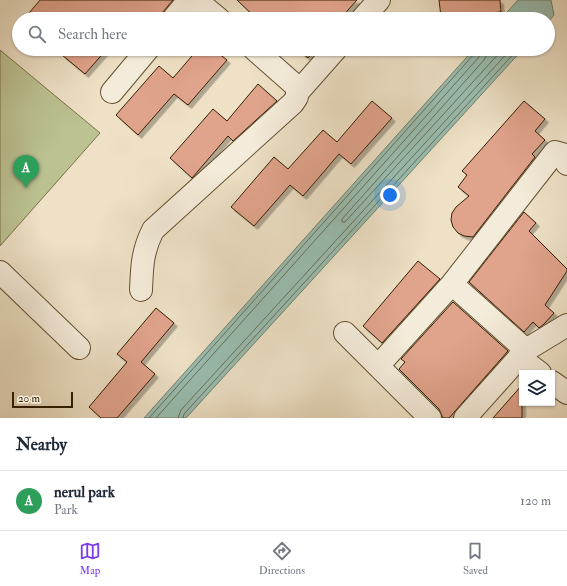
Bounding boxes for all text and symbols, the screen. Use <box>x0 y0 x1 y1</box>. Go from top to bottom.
search box <box>12 12 555 56</box>
icon: search <box>26 23 48 45</box>
text: Search here <box>58 25 127 44</box>
pin: A <box>13 155 39 188</box>
your location <box>380 185 400 205</box>
map controls <box>519 370 555 406</box>
button: layers <box>519 370 555 406</box>
scale bar <box>12 390 73 409</box>
text: 20 m <box>18 392 40 405</box>
text: Nearby <box>16 434 67 455</box>
text: nerul park <box>54 483 115 502</box>
text: A <box>25 493 33 509</box>
text: 120 m <box>520 493 551 509</box>
text: Park <box>54 502 78 518</box>
tab: Map <box>79 540 101 577</box>
tab: Directions <box>259 540 305 577</box>
tab: Saved <box>463 540 488 577</box>

